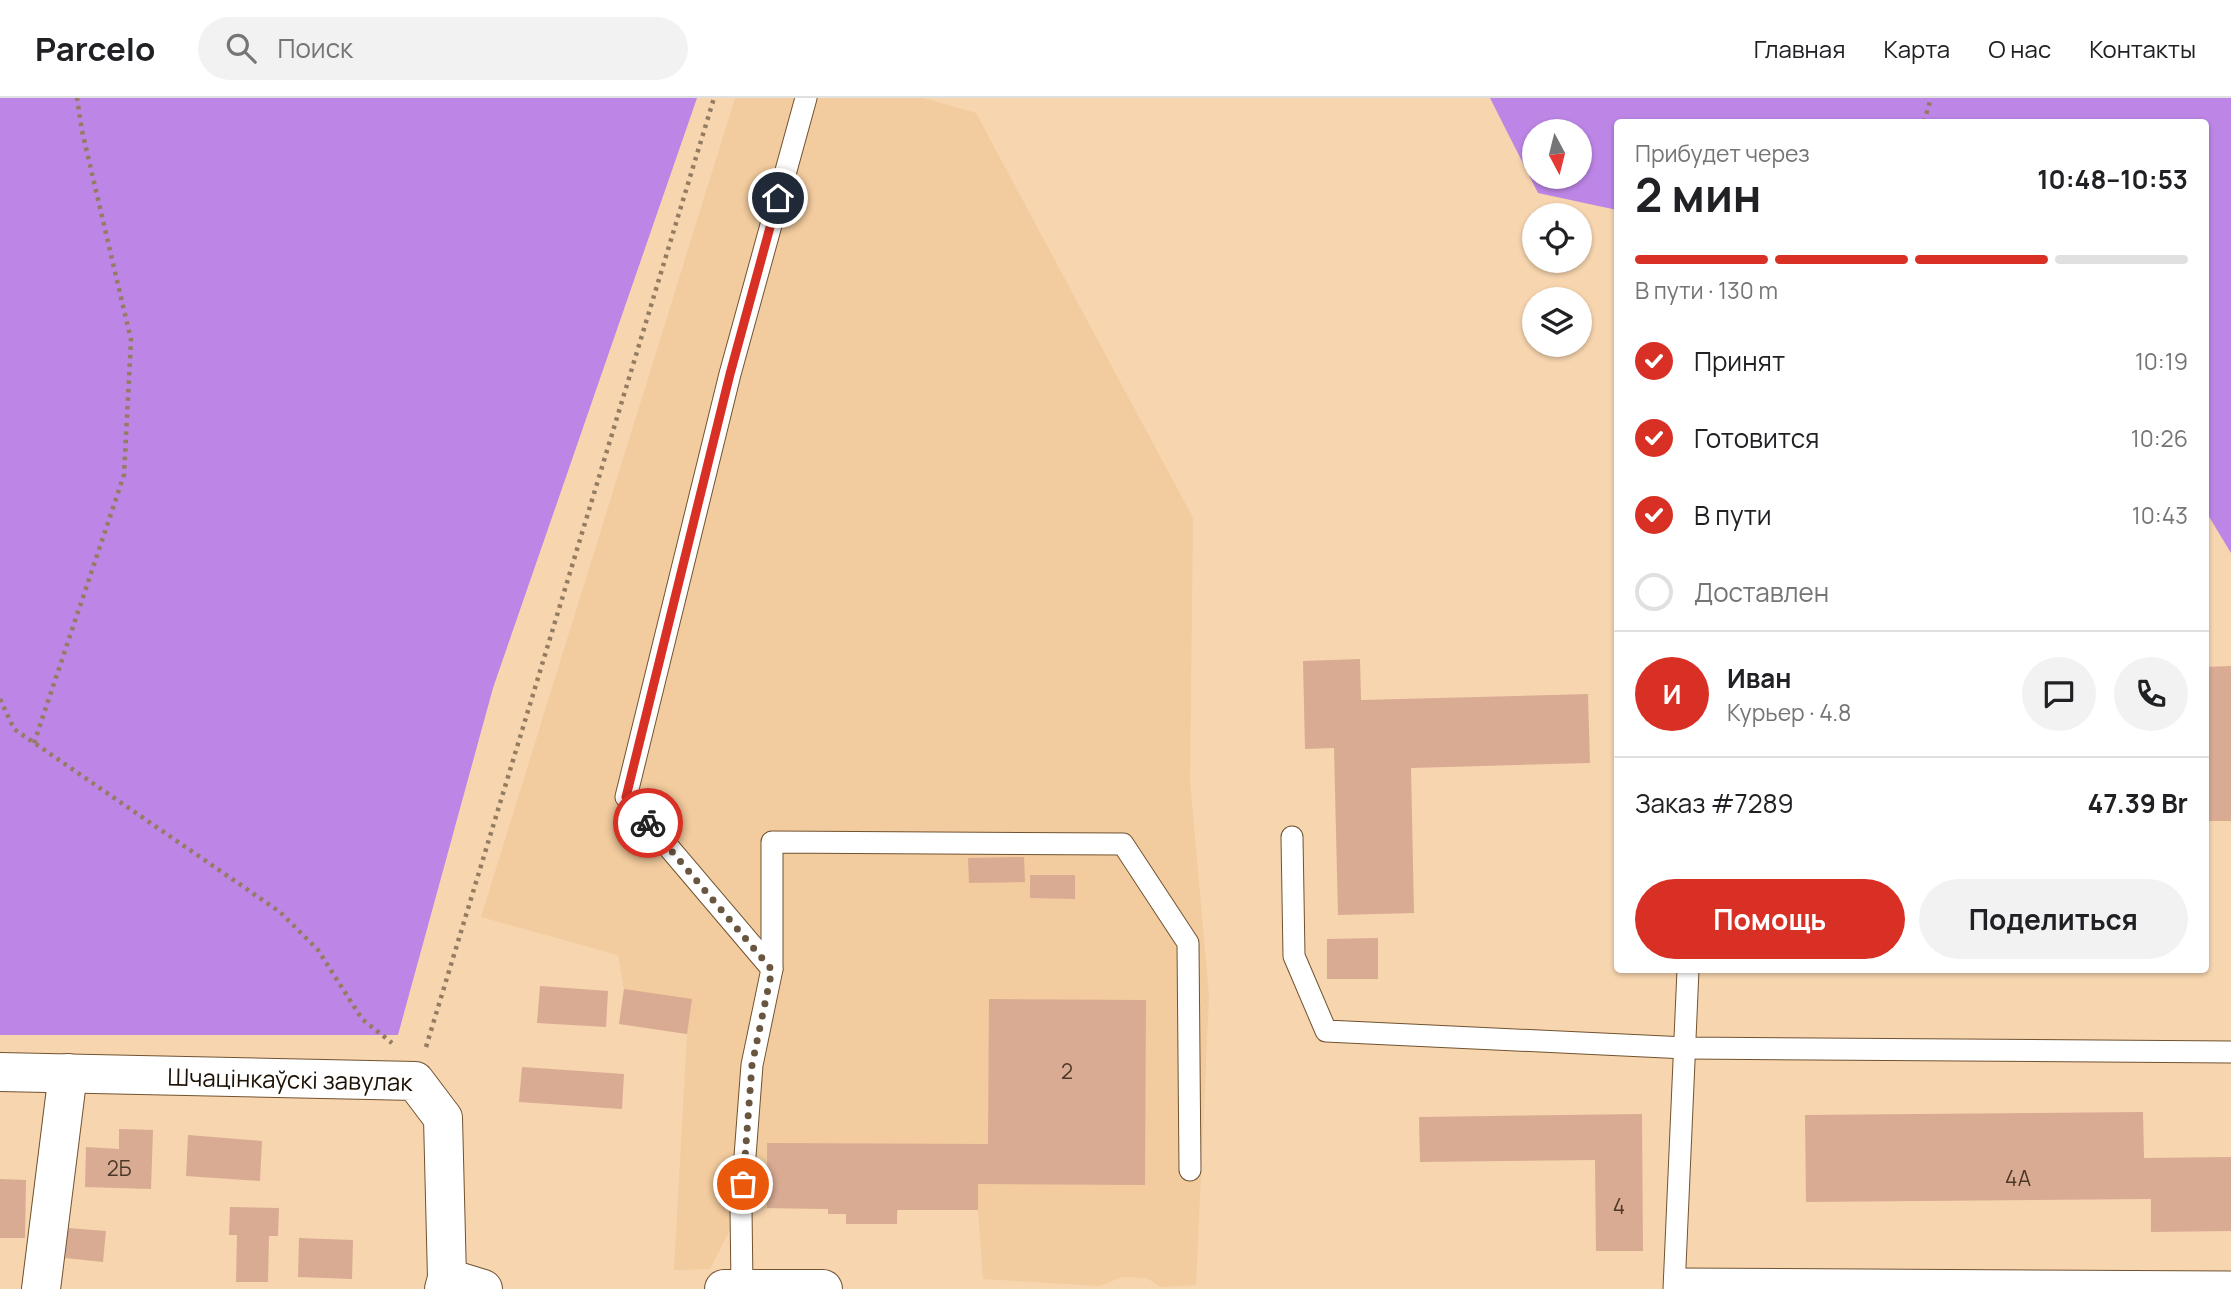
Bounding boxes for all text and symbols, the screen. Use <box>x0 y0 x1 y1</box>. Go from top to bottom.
search box <box>198 17 688 80</box>
text: Parcelo <box>35 26 156 71</box>
icon: search <box>222 29 260 67</box>
text: Поиск <box>278 30 353 66</box>
text: Главная <box>1754 32 1845 65</box>
text: Карта <box>1883 32 1950 65</box>
text: О нас <box>1988 32 2051 65</box>
text: Контакты <box>2089 32 2196 65</box>
north arrow <box>1522 119 1592 189</box>
map controls <box>1522 119 1592 357</box>
text: Прибудет через <box>1635 137 1810 169</box>
text: 10:48–10:53 <box>2037 161 2188 197</box>
text: 2 мин <box>1635 163 1762 226</box>
pin <box>748 168 808 228</box>
icon: home <box>759 179 797 217</box>
button: locate <box>1522 203 1592 273</box>
text: В пути · 130 m <box>1635 274 1778 306</box>
button: layers <box>1522 287 1592 357</box>
icon: check <box>1635 342 1673 380</box>
text: Принят <box>1694 343 1785 379</box>
text: 10:19 <box>2135 345 2188 377</box>
icon: check <box>1635 419 1673 457</box>
text: Готовится <box>1694 420 1819 456</box>
text: 10:26 <box>2131 422 2188 454</box>
icon: check <box>1635 496 1673 534</box>
text: В пути <box>1694 497 1772 533</box>
text: 10:43 <box>2132 499 2188 531</box>
text: Доставлен <box>1694 574 1829 610</box>
button: chat <box>2022 657 2096 731</box>
button: phone <box>2114 657 2188 731</box>
text: Иван <box>1727 660 1791 696</box>
text: И <box>1663 676 1681 712</box>
text: Курьер · 4.8 <box>1727 696 1851 728</box>
text: Заказ #7289 <box>1635 785 1794 821</box>
text: 47.39 Br <box>2088 785 2188 821</box>
courier <box>613 788 683 858</box>
icon: bike <box>629 804 667 842</box>
button: Помощь <box>1635 879 1905 959</box>
button: Поделиться <box>1919 879 2188 959</box>
house number: 2 <box>1061 1057 1073 1085</box>
street label: Шчацінкаўскі завулак <box>167 1059 414 1097</box>
house number: 2Б <box>107 1154 132 1182</box>
pin <box>713 1154 773 1214</box>
house number: 4А <box>2005 1164 2031 1192</box>
icon: bag <box>724 1165 762 1203</box>
house number: 4 <box>1613 1192 1625 1220</box>

